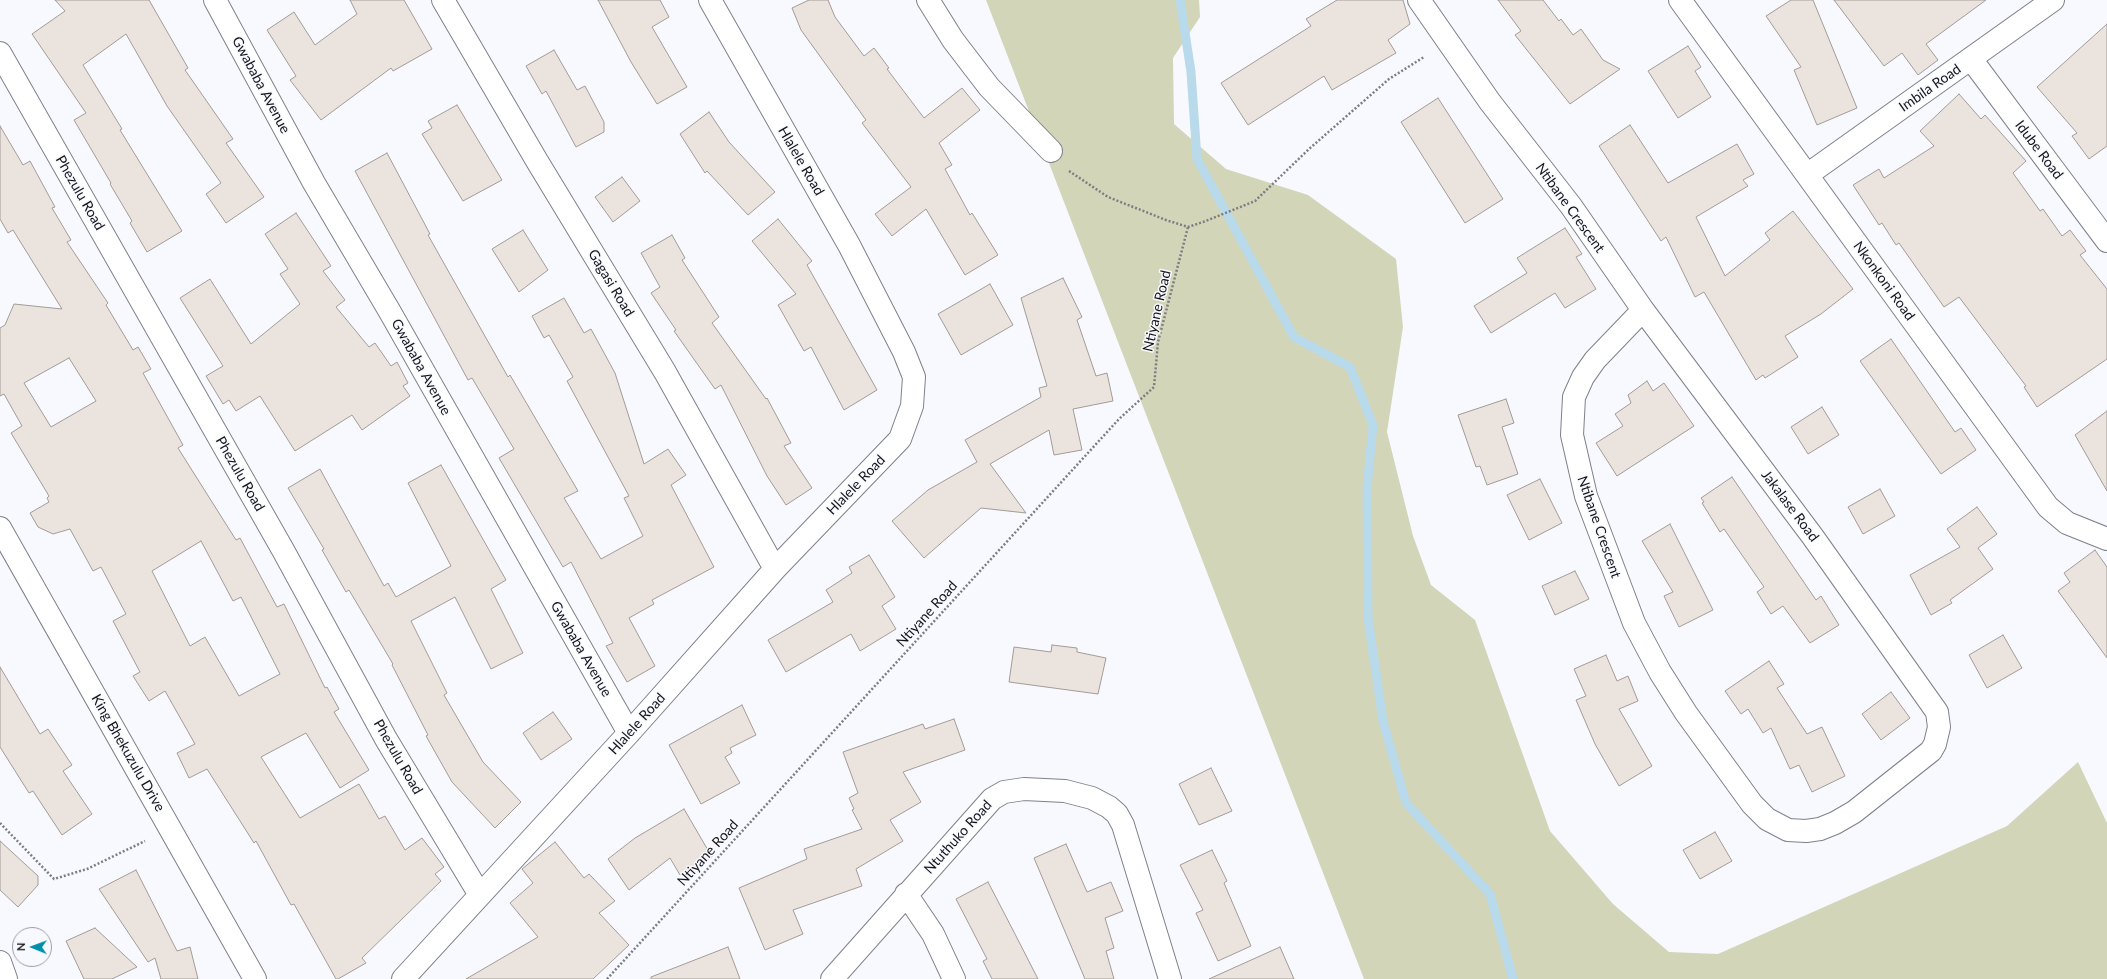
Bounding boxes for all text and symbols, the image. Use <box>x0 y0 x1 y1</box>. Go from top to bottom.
street label: Gwababa Avenue <box>228 34 294 136</box>
street label: Imbila Road <box>1896 61 1964 115</box>
street label: Idube Road <box>2011 117 2067 183</box>
street label: Hlalele Road <box>775 124 827 198</box>
street label: Phezulu Road <box>52 153 108 233</box>
street label: Ntibane Crescent <box>1532 160 1608 256</box>
street label: Nkonkoni Road <box>1850 238 1918 324</box>
street label: Gagasi Road <box>584 246 638 320</box>
street label: Ntiyane Road <box>1139 269 1175 353</box>
street label: Gwababa Avenue <box>388 316 454 418</box>
street label: Phezulu Road <box>212 434 268 514</box>
street label: Hlalele Road <box>823 452 889 518</box>
street label: Jakalase Road <box>1758 467 1822 545</box>
street label: Ntibane Crescent <box>1574 474 1624 580</box>
street label: Ntiyane Road <box>893 578 961 650</box>
street label: Gwababa Avenue <box>547 598 615 700</box>
street label: Hlalele Road <box>605 690 669 758</box>
street label: King Bhekuzulu Drive <box>88 691 168 815</box>
street label: Phezulu Road <box>370 717 426 797</box>
street label: Ntuthuko Road <box>921 797 995 877</box>
street label: Ntiyane Road <box>674 817 742 889</box>
north arrow <box>12 927 52 967</box>
text: N <box>14 942 27 951</box>

